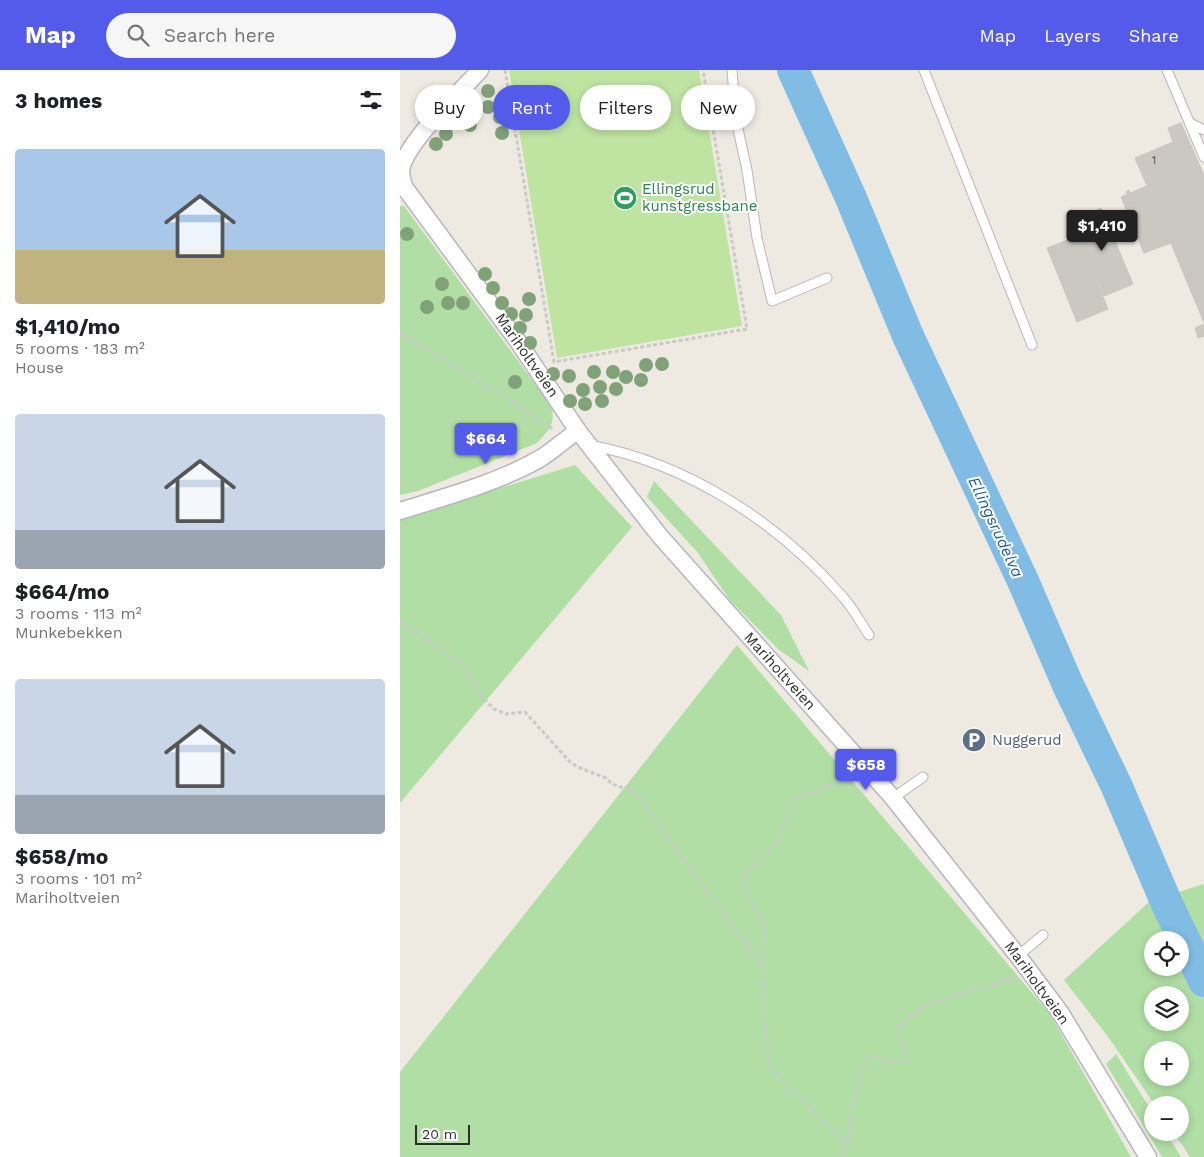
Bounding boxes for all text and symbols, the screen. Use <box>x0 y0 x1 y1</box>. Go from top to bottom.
search box <box>106 13 456 58</box>
text: Map <box>25 21 76 49</box>
icon: search <box>124 21 152 49</box>
text: Search here <box>164 24 275 47</box>
text: Map <box>979 25 1016 46</box>
text: Layers <box>1044 25 1101 46</box>
text: Share <box>1129 25 1179 46</box>
chip: Buy <box>415 85 483 130</box>
chip: Rent <box>493 85 570 130</box>
chip: Filters <box>580 85 671 130</box>
chip: New <box>681 85 755 130</box>
icon: filters <box>357 86 385 114</box>
text: 3 homes <box>15 88 102 113</box>
house number: 1 <box>1152 153 1156 167</box>
place label: Ellingsrud kunstgressbane <box>642 180 757 215</box>
icon: home <box>155 181 245 271</box>
sports icon: Ellingsrud kunstgressbane <box>612 185 638 211</box>
pin: $1,410 <box>1061 210 1143 252</box>
text: $1,410 <box>1078 216 1126 235</box>
street label: Mariholtveien <box>491 309 563 401</box>
text: $1,410/mo <box>15 314 120 339</box>
text: 5 rooms · 183 m² <box>15 339 145 358</box>
text: House <box>15 358 64 377</box>
pin: $664 <box>456 422 516 465</box>
text: $664 <box>466 429 506 448</box>
icon: home <box>155 446 245 536</box>
water label: Ellingsrudelva <box>964 474 1028 580</box>
text: $664/mo <box>15 579 109 604</box>
text: 3 rooms · 113 m² <box>15 604 142 623</box>
text: Munkebekken <box>15 623 123 642</box>
street label: Mariholtveien <box>740 628 820 714</box>
icon: home <box>155 711 245 801</box>
parking icon: Nuggerud <box>961 727 987 753</box>
place label: Nuggerud <box>992 731 1062 749</box>
pin: $658 <box>836 748 896 791</box>
text: $658 <box>846 755 886 774</box>
text: $658/mo <box>15 844 108 869</box>
text: 3 rooms · 101 m² <box>15 869 142 888</box>
text: Mariholtveien <box>15 888 120 907</box>
map controls <box>1144 931 1189 1141</box>
button: locate <box>1144 931 1189 976</box>
street label: Mariholtveien <box>1001 938 1073 1028</box>
button: layers <box>1144 986 1189 1031</box>
button: + <box>1144 1041 1189 1086</box>
button: − <box>1144 1096 1189 1141</box>
scale bar <box>415 1122 470 1145</box>
text: 20 m <box>422 1126 457 1142</box>

